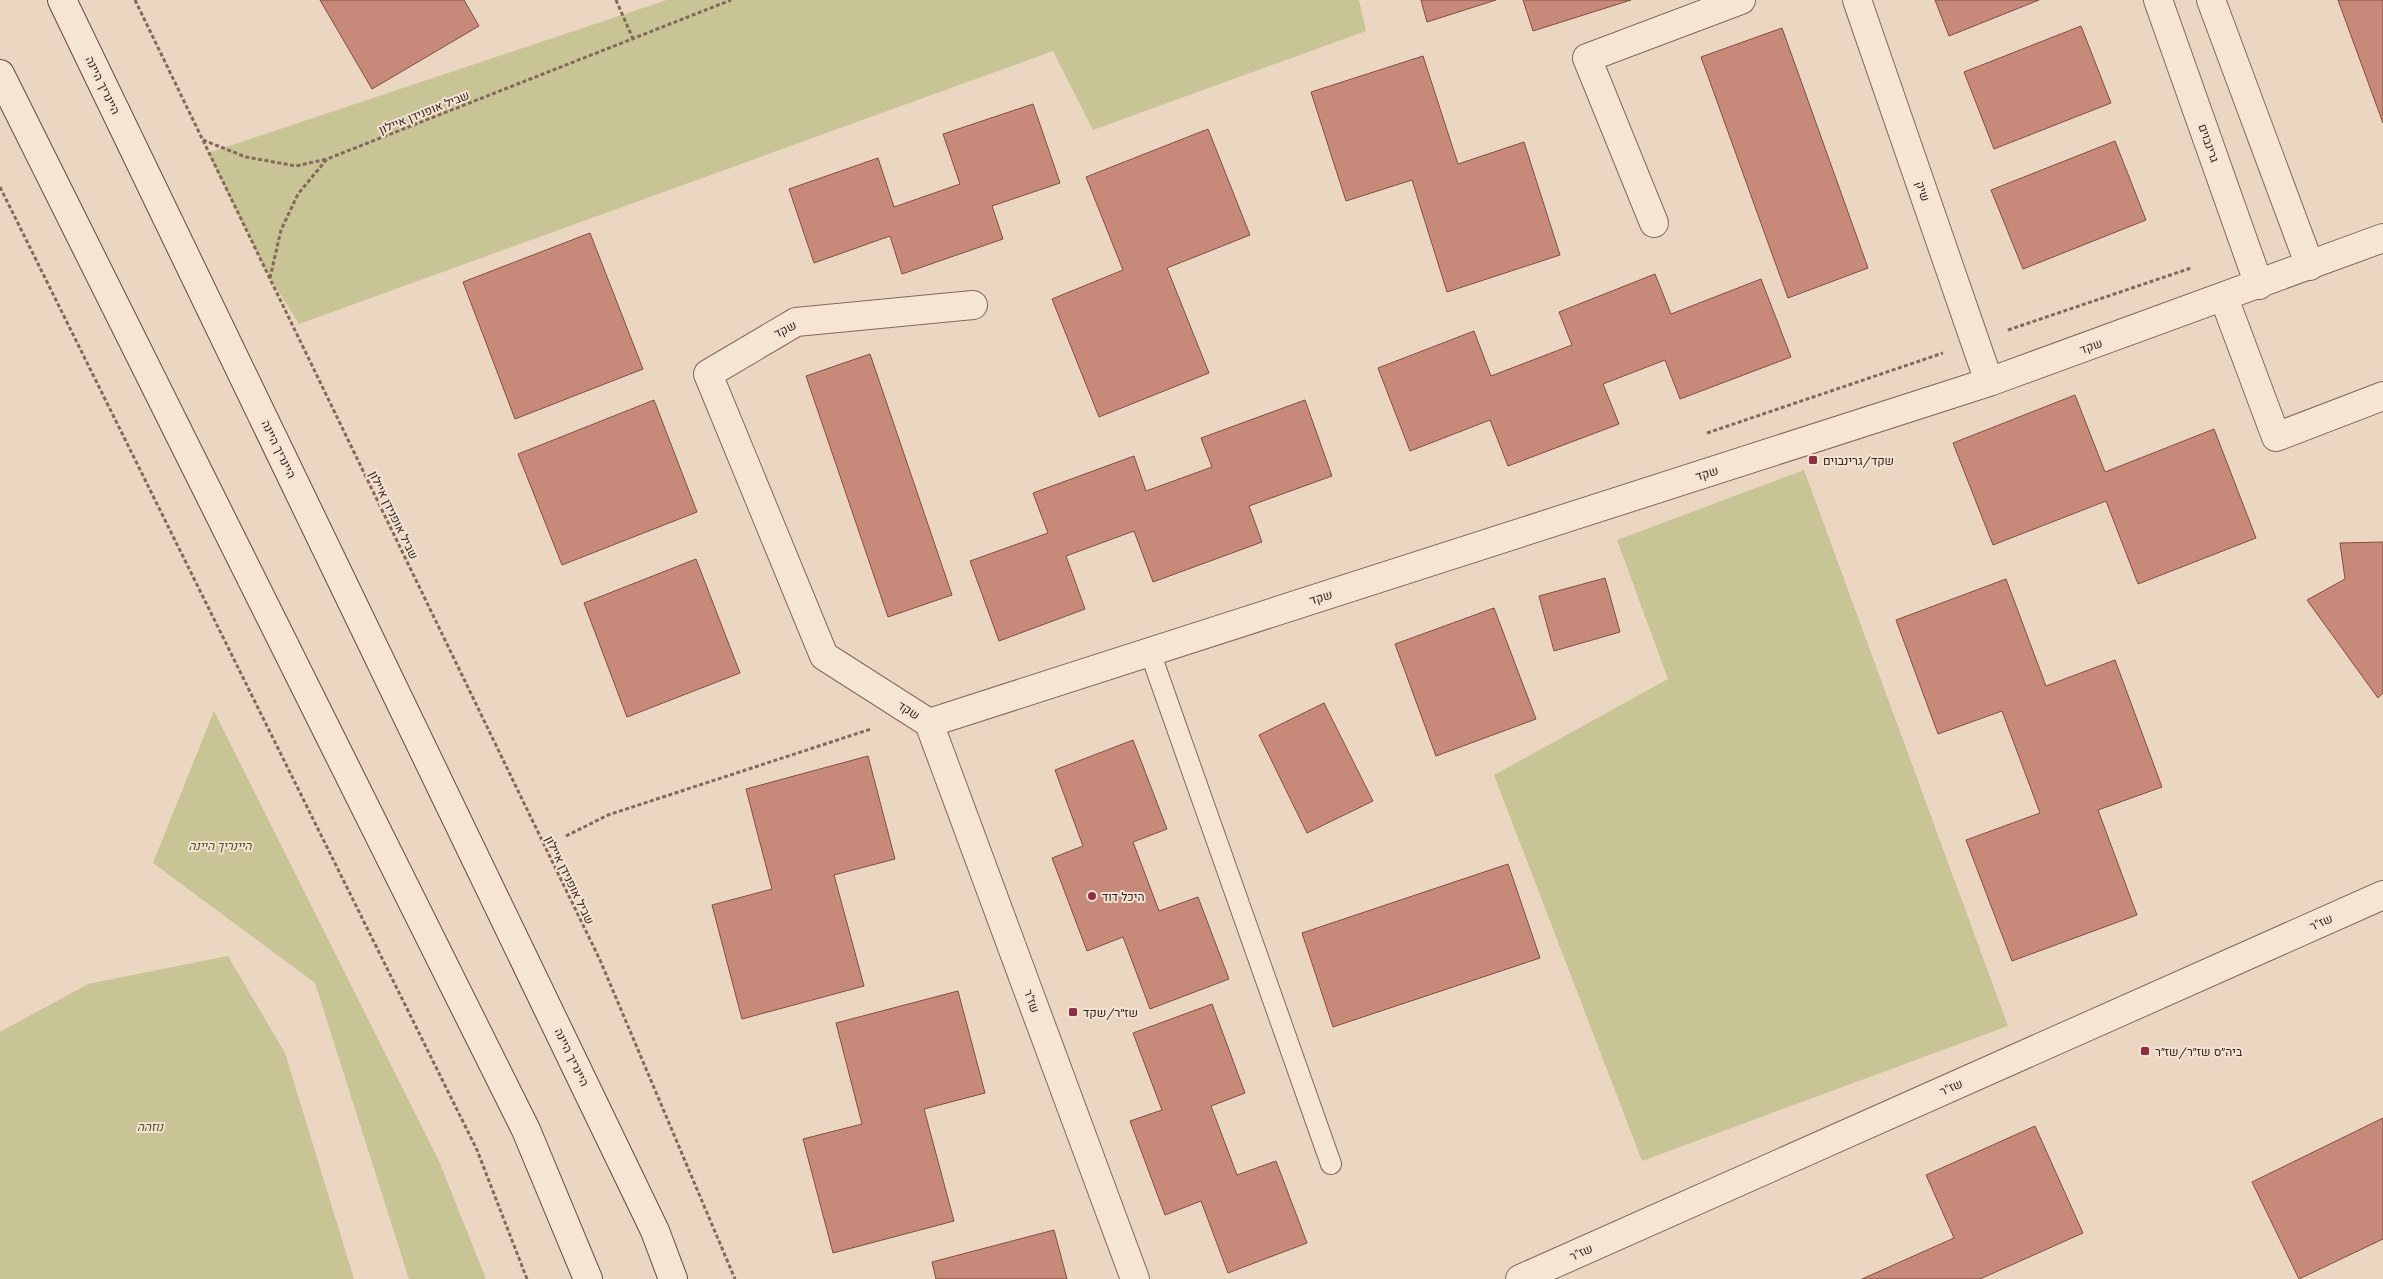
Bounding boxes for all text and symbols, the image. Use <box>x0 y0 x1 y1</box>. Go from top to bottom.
street label: היינריך היינה <box>82 53 124 117</box>
street label: שביל אופנידן איילון <box>376 87 472 137</box>
street label: גרינבוים <box>2195 122 2223 165</box>
street label: שיק <box>1913 179 1933 203</box>
street label: שקד <box>771 317 799 341</box>
street label: שקד <box>2078 335 2104 357</box>
street label: היינריך היינה <box>258 417 300 481</box>
place label: שקד/גרינבוים <box>1823 453 1894 469</box>
marker: שקד/גרינבוים <box>1807 454 1819 466</box>
street label: שקד <box>1694 462 1720 484</box>
street label: שביל אופנידן איילון <box>366 468 422 562</box>
street label: שקד <box>1308 586 1334 608</box>
street label: שקד <box>895 697 923 723</box>
street label: שביל אופנידן איילון <box>542 833 598 927</box>
park label: היינריך היינה <box>189 838 252 853</box>
place label: היכל דוד <box>1102 889 1145 904</box>
marker: היכל דוד <box>1086 890 1098 902</box>
street label: שז"ר <box>2307 910 2335 934</box>
street label: שז"ר <box>1021 987 1043 1015</box>
place label: שז״ר/שקד <box>1083 1005 1138 1021</box>
marker: שז״ר/שקד <box>1067 1006 1079 1018</box>
street label: היינריך היינה <box>551 1025 593 1089</box>
place label: ביה״ס שז״ר/שז״ר <box>2155 1044 2243 1060</box>
marker: ביה״ס שז״ר/שז״ר <box>2139 1045 2151 1057</box>
street label: שז"ר <box>1937 1075 1965 1099</box>
park label: נוזהה <box>137 1119 165 1134</box>
street label: שז"ר <box>1567 1240 1595 1264</box>

